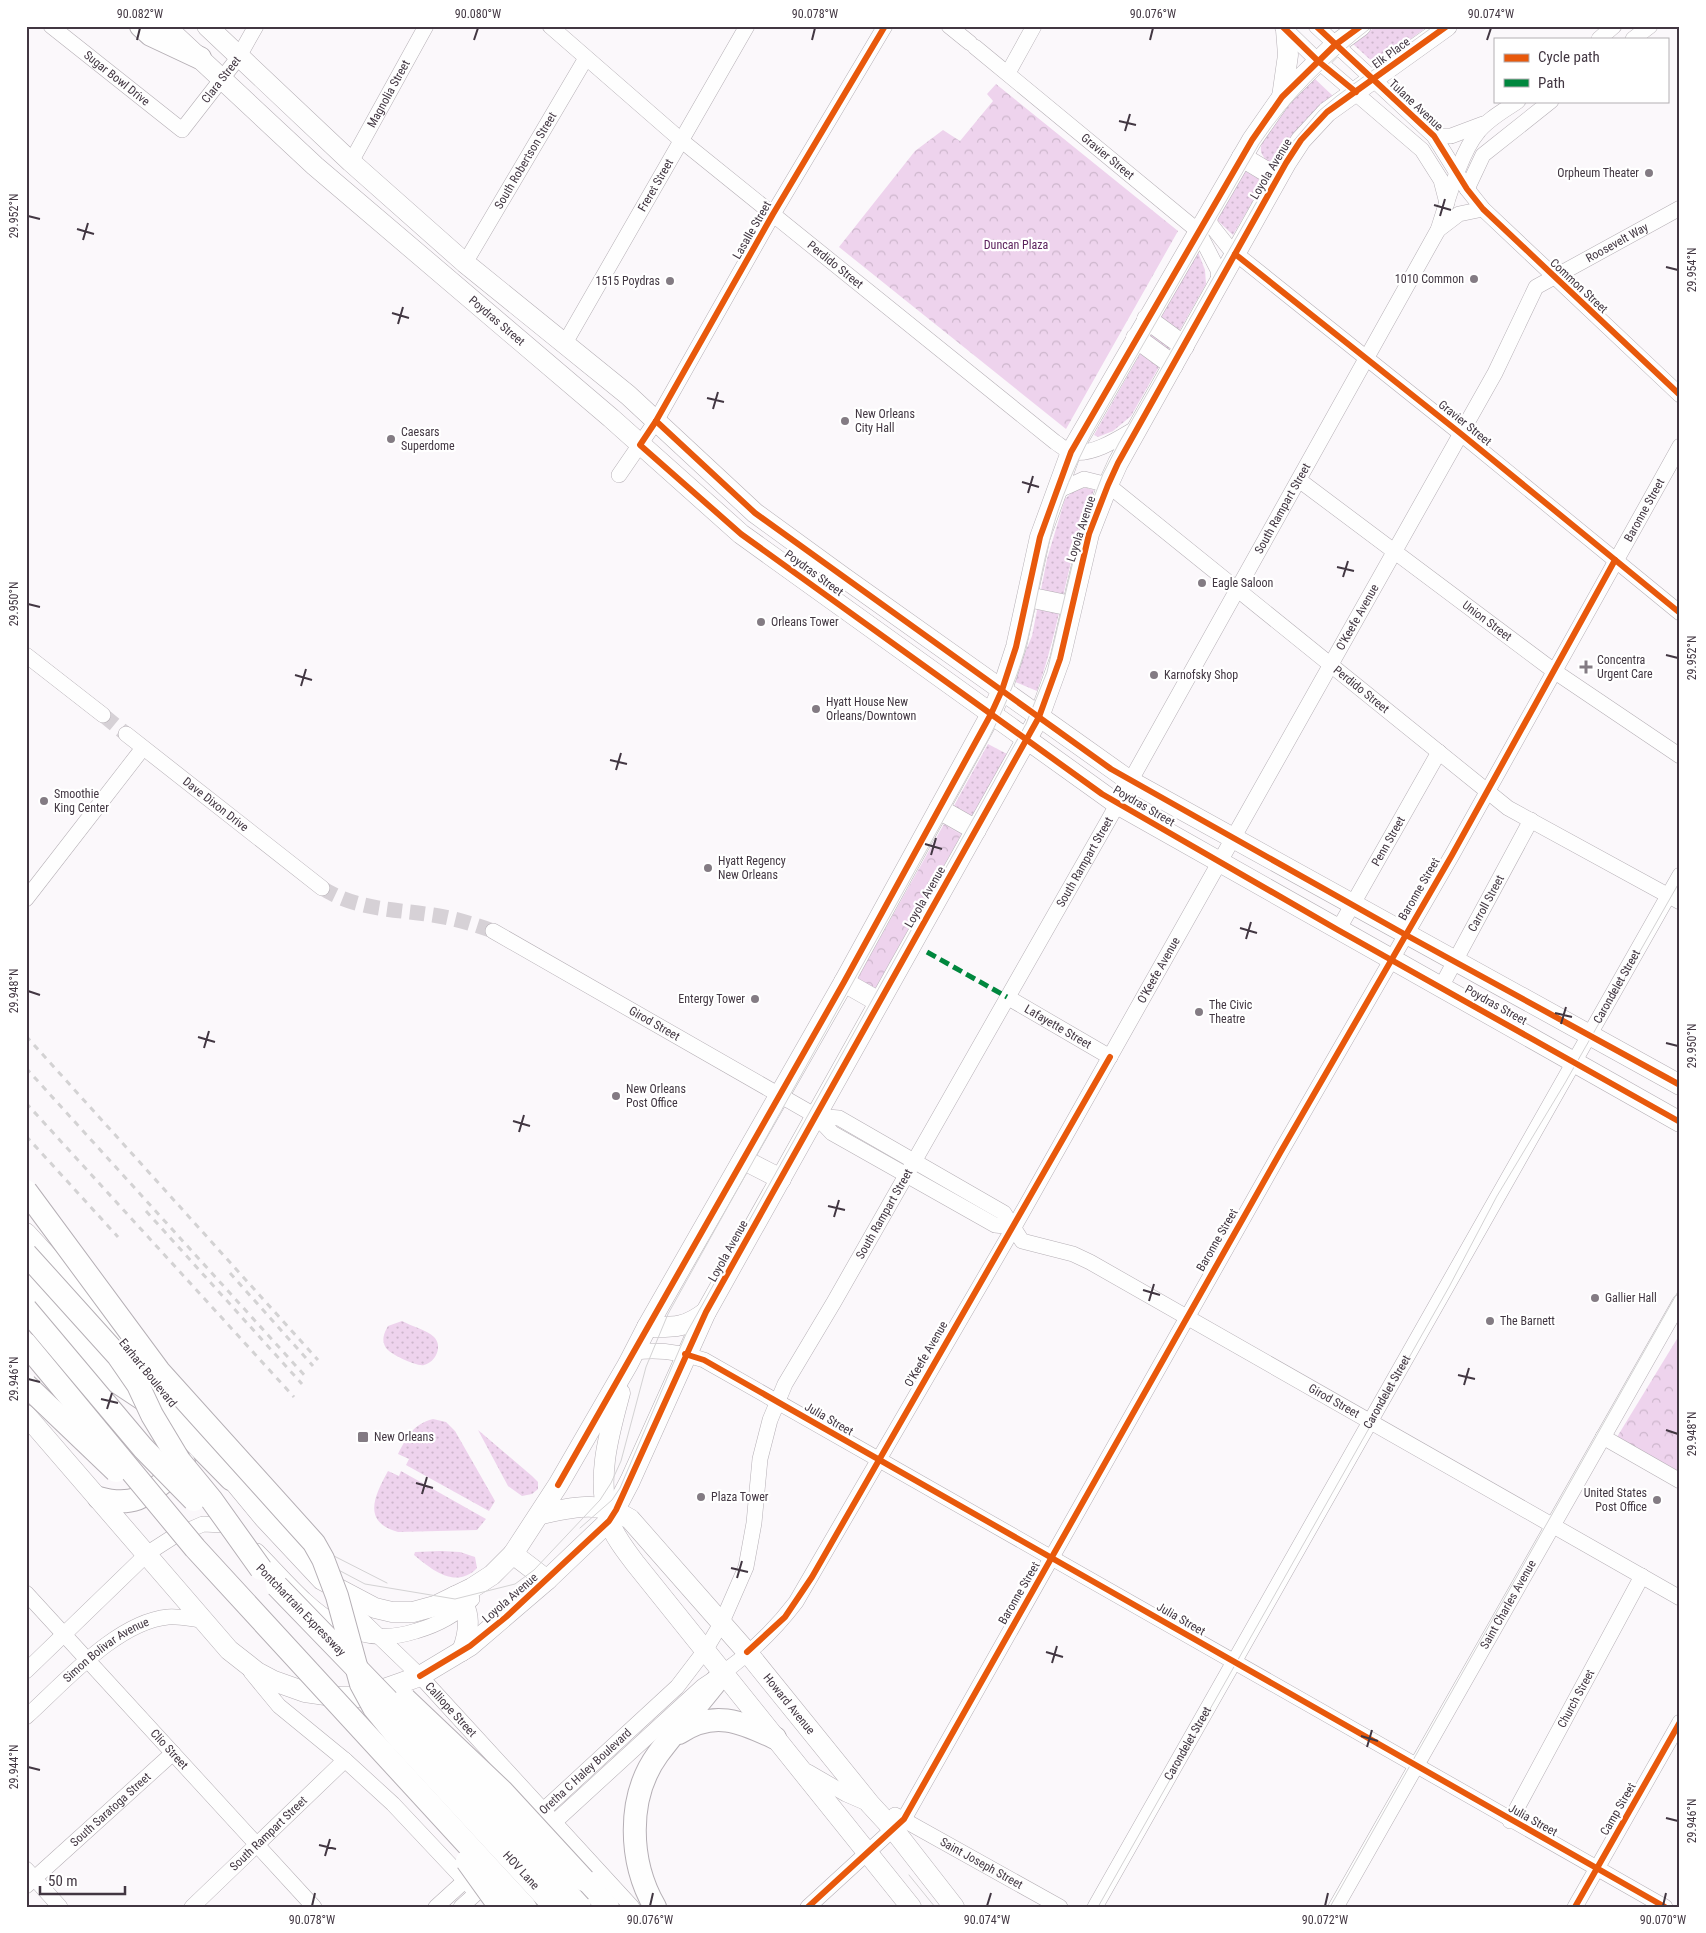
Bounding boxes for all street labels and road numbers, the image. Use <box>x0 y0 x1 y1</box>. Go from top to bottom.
street label: Elk Place <box>1369 34 1413 71</box>
street label: Sugar Bowl Drive <box>81 48 153 109</box>
street label: Clara Street <box>199 53 244 106</box>
street label: Magnolia Street <box>364 57 413 130</box>
street label: Tulane Avenue <box>1386 76 1446 134</box>
street label: South Robertson Street <box>492 109 560 211</box>
street label: Gravier Street <box>1078 131 1137 183</box>
street label: Loyola Avenue <box>1247 136 1295 202</box>
street label: Freret Street <box>635 156 676 214</box>
street label: Lasalle Street <box>730 198 774 262</box>
street label: Roosevelt Way <box>1583 220 1651 265</box>
street label: Perdido Street <box>805 238 866 292</box>
street label: Common Street <box>1547 256 1611 317</box>
street label: Poydras Street <box>466 293 528 349</box>
street label: Gravier Street <box>1436 397 1495 449</box>
street label: South Rampart Street <box>1252 461 1313 556</box>
street label: Baronne Street <box>1621 476 1668 544</box>
street label: Loyola Avenue <box>1064 494 1098 564</box>
street label: Poydras Street <box>782 547 846 599</box>
street label: O'Keefe Avenue <box>1333 581 1382 653</box>
street label: Union Street <box>1460 598 1515 644</box>
street label: Perdido Street <box>1331 663 1392 716</box>
street label: Dave Dixon Drive <box>180 774 251 835</box>
street label: Poydras Street <box>1111 783 1178 830</box>
street label: South Rampart Street <box>1053 814 1116 910</box>
street label: Penn Street <box>1369 814 1408 869</box>
street label: Baronne Street <box>1395 855 1443 923</box>
street label: Loyola Avenue <box>902 864 948 930</box>
street label: Carroll Street <box>1465 872 1507 934</box>
street label: O'Keefe Avenue <box>1135 934 1183 1006</box>
street label: Carondelet Street <box>1590 947 1643 1026</box>
street label: Poydras Street <box>1462 982 1530 1028</box>
street label: Lafayette Street <box>1022 1002 1094 1052</box>
street label: Girod Street <box>626 1003 683 1044</box>
street label: South Rampart Street <box>853 1166 916 1261</box>
street label: Baronne Street <box>1193 1206 1241 1274</box>
street label: Loyola Avenue <box>705 1217 751 1284</box>
street label: O'Keefe Avenue <box>902 1318 951 1389</box>
street label: Earhart Boulevard <box>116 1336 180 1410</box>
street label: Carondelet Street <box>1361 1352 1414 1431</box>
street label: Girod Street <box>1306 1381 1362 1421</box>
street label: Julia Street <box>802 1400 856 1439</box>
street label: Saint Charles Avenue <box>1477 1557 1539 1651</box>
street label: Baronne Street <box>995 1559 1043 1627</box>
street label: Pontchartrain Expressway <box>253 1561 349 1659</box>
street label: Loyola Avenue <box>480 1570 541 1626</box>
street label: Julia Street <box>1154 1600 1208 1639</box>
street label: Simon Bolivar Avenue <box>60 1615 151 1685</box>
street label: Church Street <box>1555 1667 1598 1730</box>
street label: Howard Avenue <box>760 1671 818 1737</box>
street label: Calliope Street <box>422 1679 480 1740</box>
street label: Carondelet Street <box>1161 1704 1214 1783</box>
street label: Clio Street <box>147 1726 191 1772</box>
street label: Oretha C Haley Boulevard <box>536 1726 634 1817</box>
street label: South Saratoga Street <box>67 1769 154 1849</box>
street label: Camp Street <box>1597 1780 1639 1838</box>
street label: South Rampart Street <box>227 1793 310 1874</box>
street label: Julia Street <box>1506 1801 1560 1839</box>
street label: Saint Joseph Street <box>938 1835 1026 1892</box>
street label: HOV Lane <box>500 1848 543 1893</box>

